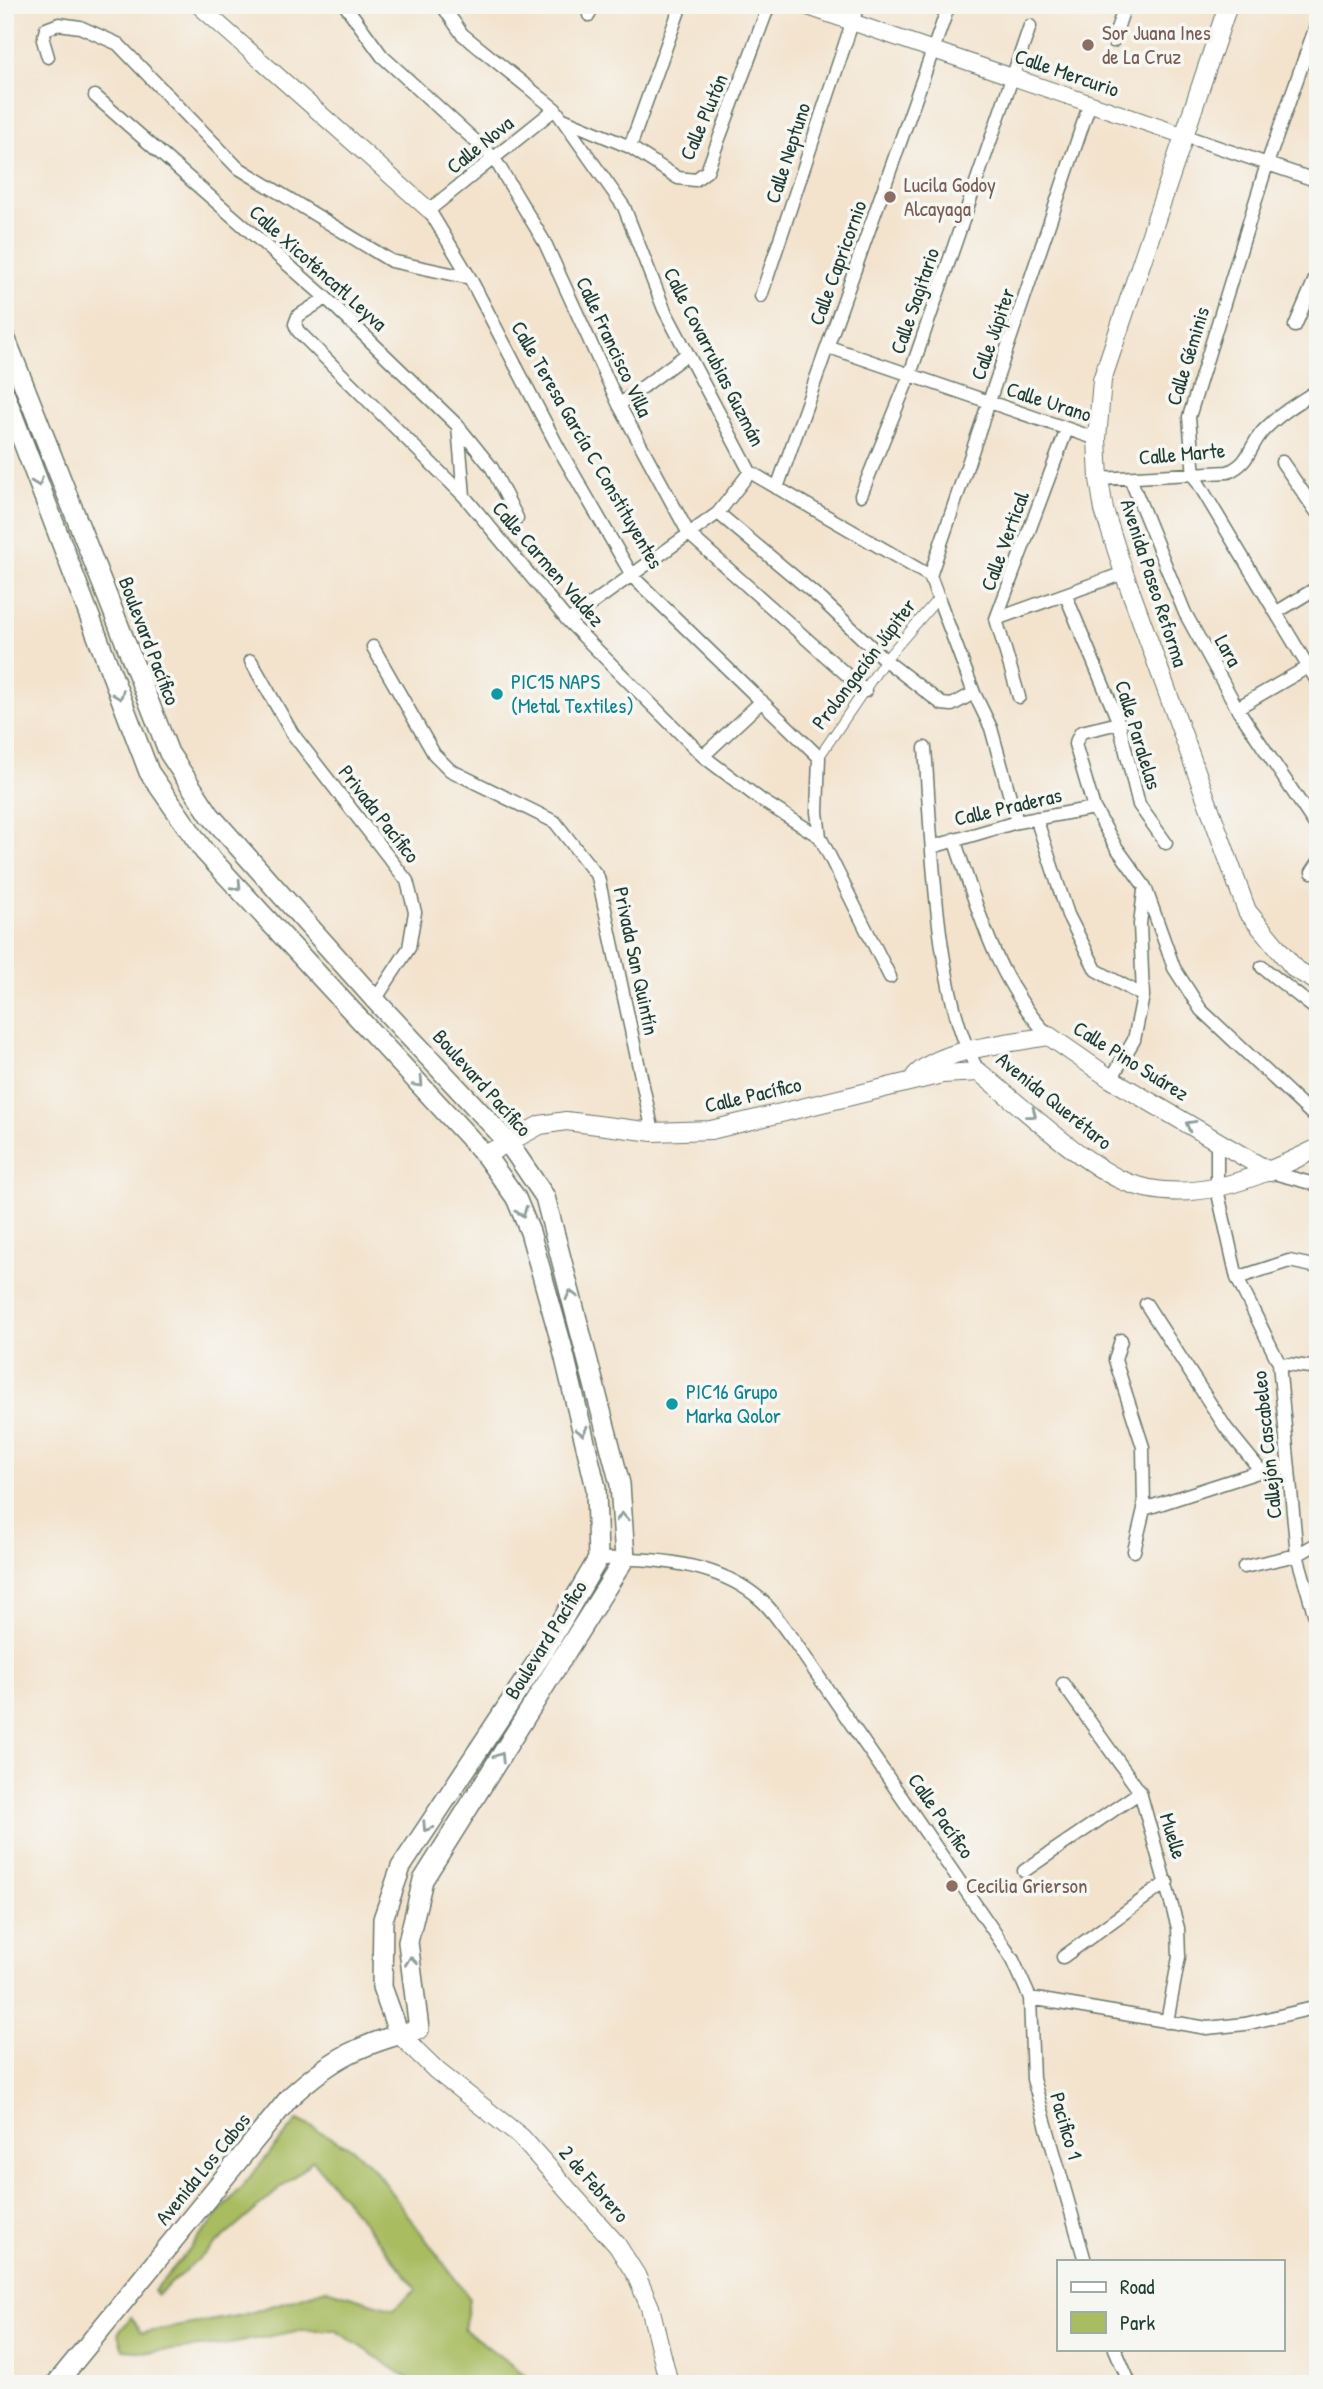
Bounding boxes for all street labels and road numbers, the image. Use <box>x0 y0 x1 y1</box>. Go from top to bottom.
street label: Calle Mercurio <box>1011 41 1123 104</box>
street label: Calle Plutón <box>672 69 735 164</box>
street label: Calle Neptuno <box>758 99 817 207</box>
street label: Calle Nova <box>440 109 519 181</box>
street label: Calle Capricornio <box>802 196 874 329</box>
street label: Calle Xicoténcatl Leyva <box>243 198 394 338</box>
street label: Calle Sagitario <box>883 244 946 358</box>
street label: Calle Covarrubias Guzmán <box>657 262 772 451</box>
street label: Calle Francisco Villa <box>569 272 660 422</box>
street label: Calle Júpiter <box>963 284 1022 384</box>
street label: Calle Géminis <box>1159 303 1216 409</box>
street label: Calle Teresa García C Constituyentes <box>504 315 670 574</box>
street label: Calle Urano <box>1003 374 1095 429</box>
street label: Calle Marte <box>1138 435 1226 472</box>
street label: Calle Vertical <box>973 487 1036 595</box>
street label: Calle Carmen Valdez <box>486 495 611 633</box>
street label: Avenida Paseo Reforma <box>1114 495 1195 671</box>
street label: Boulevard Pacífico <box>112 572 187 709</box>
street label: Prolongación Júpiter <box>805 592 922 735</box>
street label: Lara <box>1208 630 1249 672</box>
street label: Calle Paralelas <box>1108 677 1169 793</box>
street label: Privada Pacífico <box>332 759 427 869</box>
street label: Calle Praderas <box>951 780 1064 833</box>
street label: Privada San Quintín <box>607 884 666 1038</box>
street label: Calle Pino Suárez <box>1068 1013 1195 1108</box>
street label: Boulevard Pacífico <box>426 1023 538 1143</box>
street label: Avenida Querétaro <box>990 1045 1118 1156</box>
street label: Calle Pacífico <box>702 1069 804 1120</box>
street label: Callejón Cascabeleo <box>1244 1370 1289 1520</box>
street label: Boulevard Pacífico <box>497 1575 594 1705</box>
street label: Calle Pacífico <box>901 1767 981 1864</box>
street label: Muelle <box>1153 1809 1194 1862</box>
street label: Pacifico 1 <box>1043 2089 1090 2163</box>
street label: Avenida Los Cabos <box>148 2106 257 2231</box>
street label: 2 de Febrero <box>553 2139 636 2229</box>

